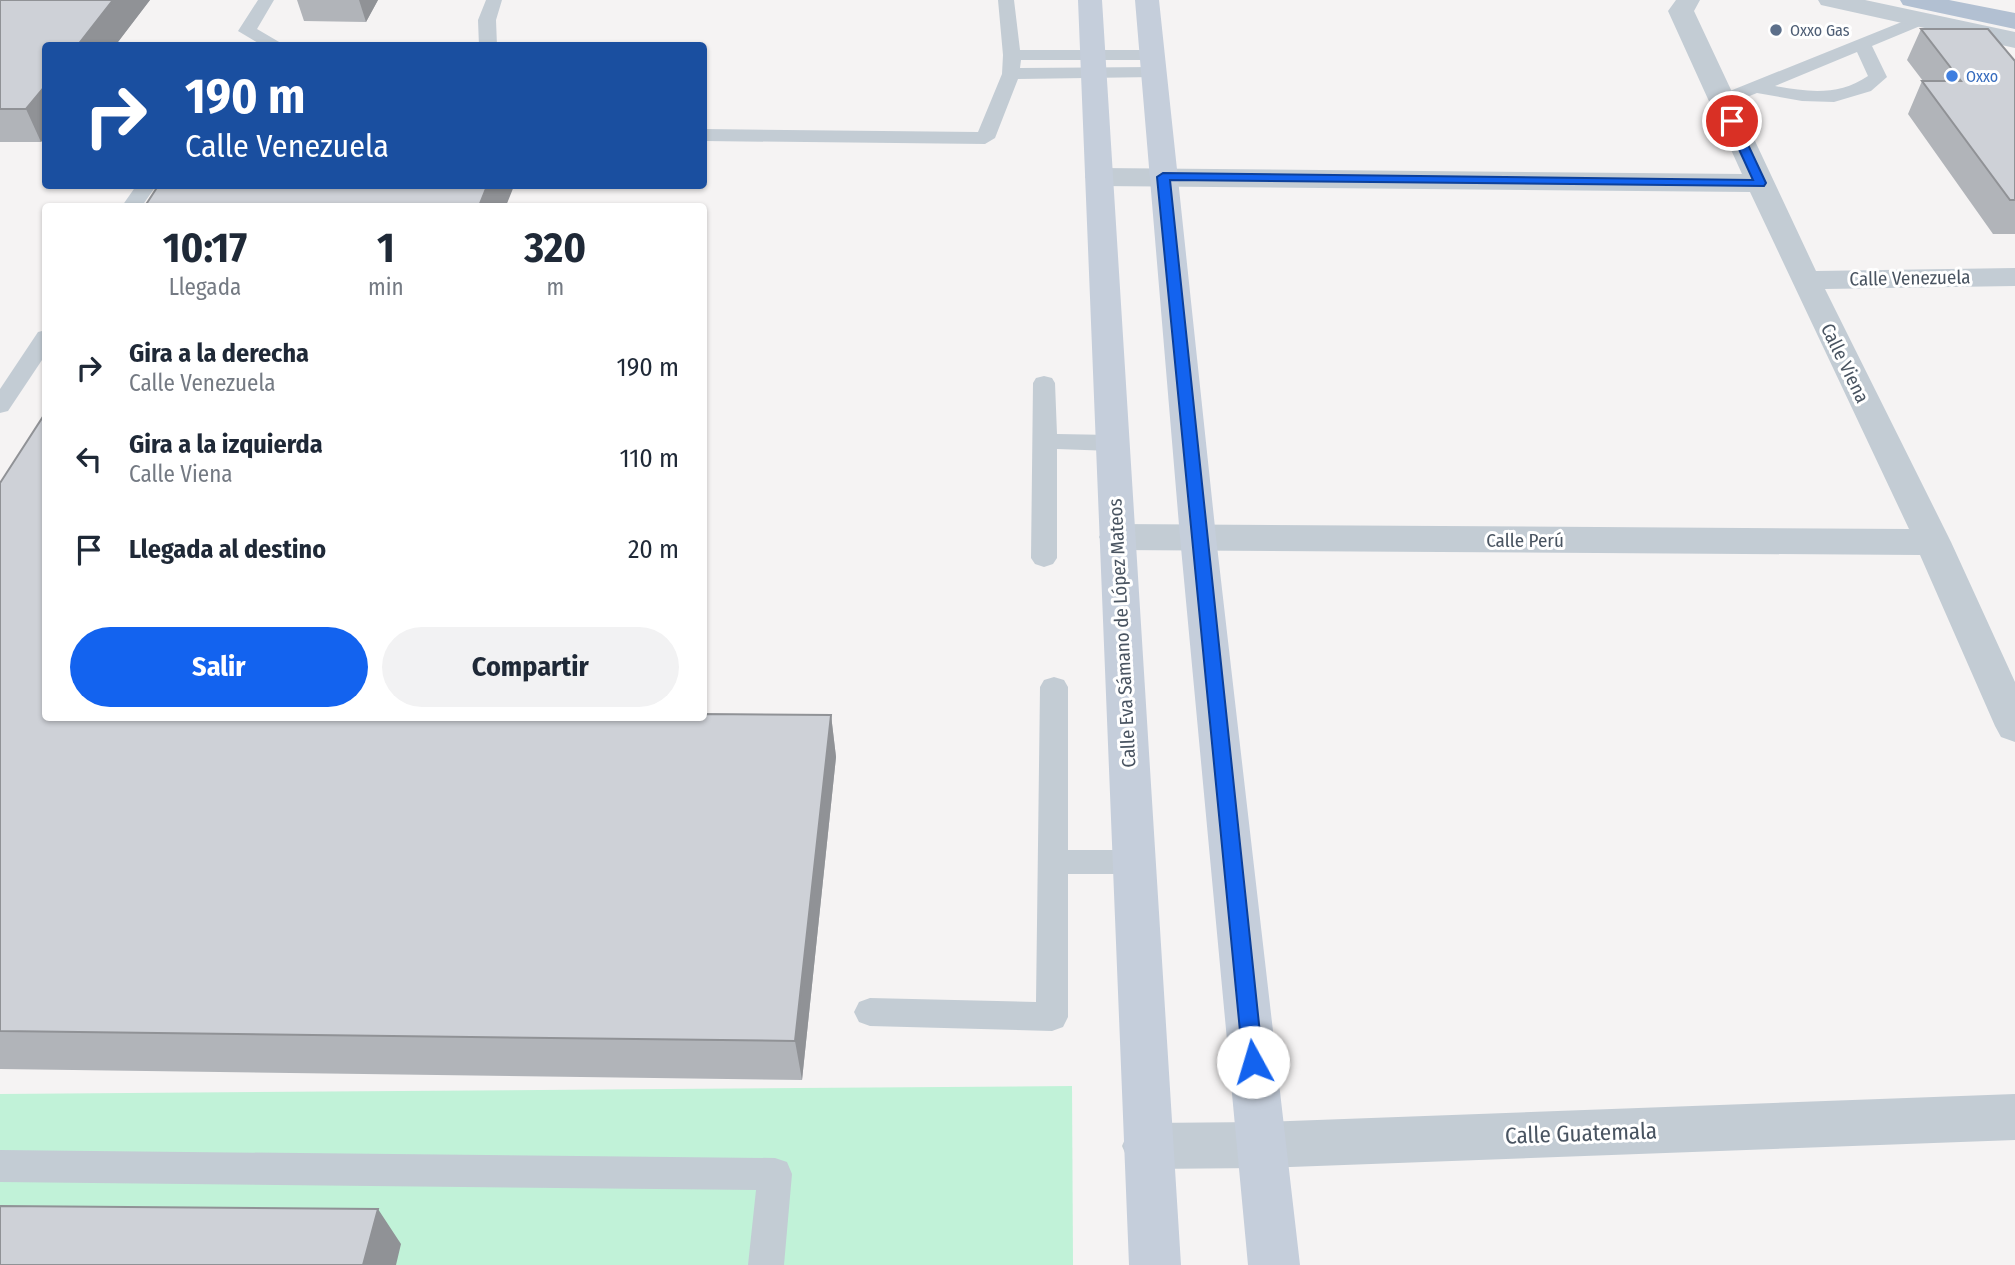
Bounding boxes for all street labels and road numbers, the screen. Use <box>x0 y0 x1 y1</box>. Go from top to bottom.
street label: Calle Venezuela <box>1849 265 1971 291</box>
street label: Calle Viena <box>1816 320 1874 406</box>
street label: Calle Eva Sámano de López Mateos <box>1103 498 1141 768</box>
street label: Calle Perú <box>1486 529 1564 552</box>
street label: Calle Guatemala <box>1504 1116 1658 1150</box>

